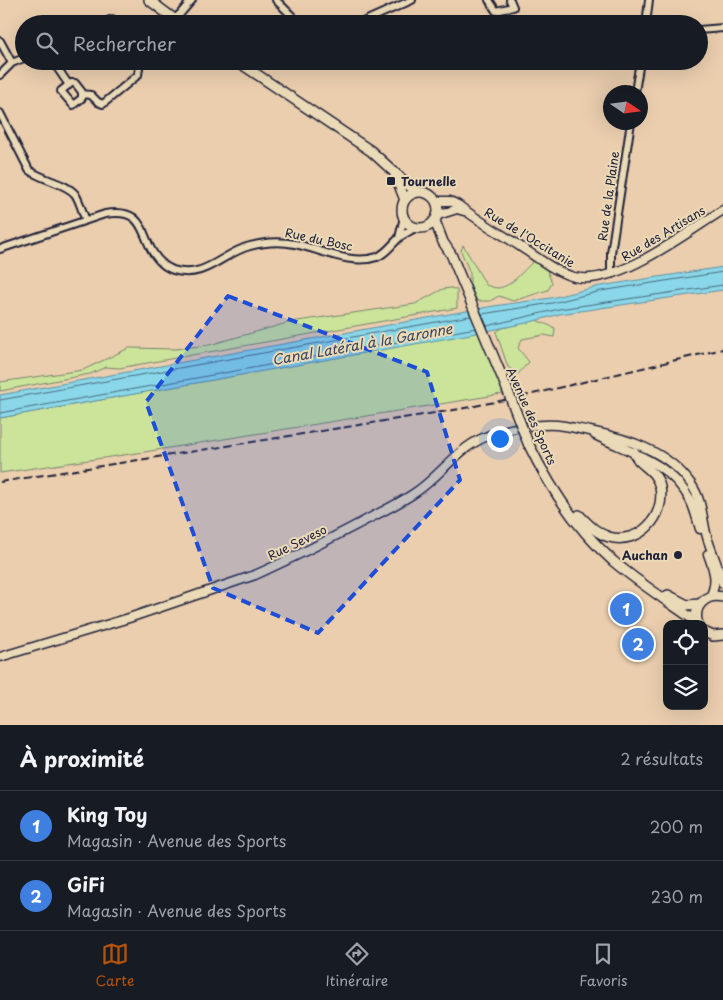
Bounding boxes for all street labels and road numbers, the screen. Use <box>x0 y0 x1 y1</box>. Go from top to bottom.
street label: Rue de la Plaine <box>593 150 623 242</box>
street label: Rue des Artisans <box>618 201 709 265</box>
street label: Rue de l'Occitanie <box>481 203 579 271</box>
street label: Rue du Bosc <box>283 223 355 255</box>
street label: Avenue des Sports <box>502 364 562 468</box>
street label: Rue Seveso <box>264 520 330 564</box>

